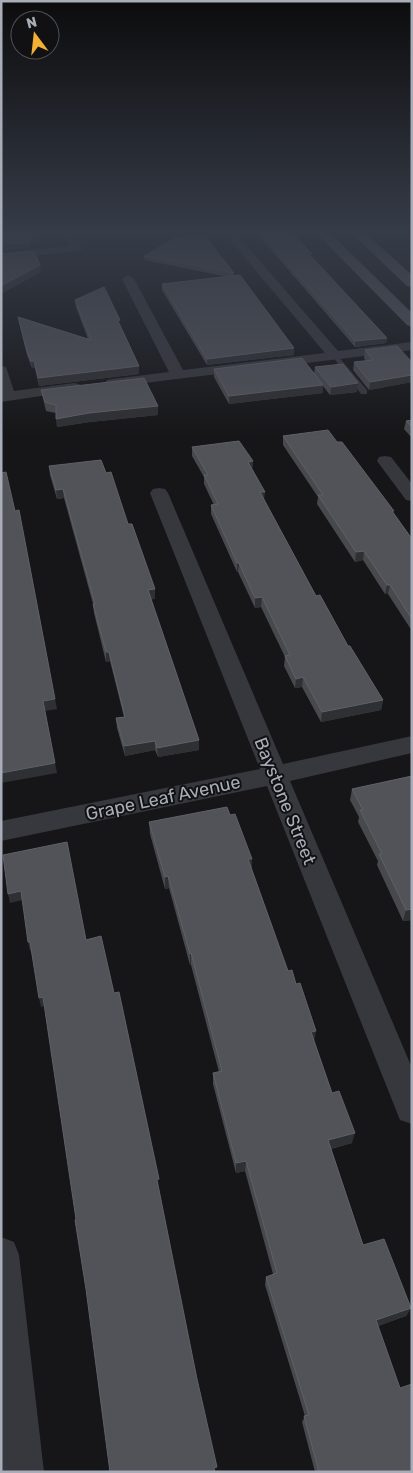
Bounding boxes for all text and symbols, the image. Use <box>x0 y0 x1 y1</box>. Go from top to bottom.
north arrow <box>10 10 60 60</box>
text: N <box>25 13 39 32</box>
street label: Baystone Street <box>249 734 321 868</box>
street label: Grape Leaf Avenue <box>84 771 242 825</box>

